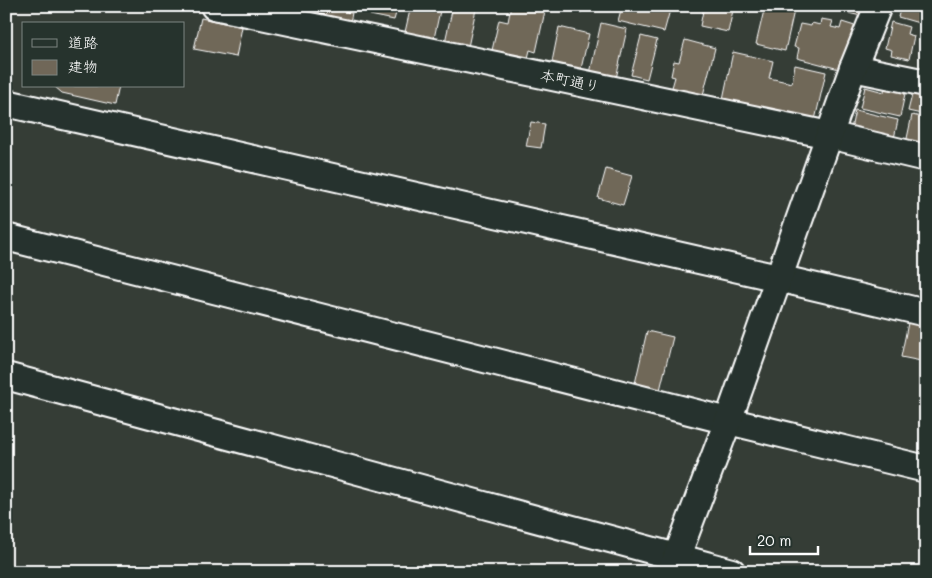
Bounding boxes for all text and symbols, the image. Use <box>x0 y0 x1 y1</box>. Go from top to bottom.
legend <box>22 22 185 88</box>
text: 道路 <box>68 32 98 52</box>
text: 建物 <box>68 56 98 76</box>
street label: 本町通り <box>539 64 602 96</box>
scale bar <box>750 523 817 555</box>
text: 20 m <box>757 530 791 550</box>

